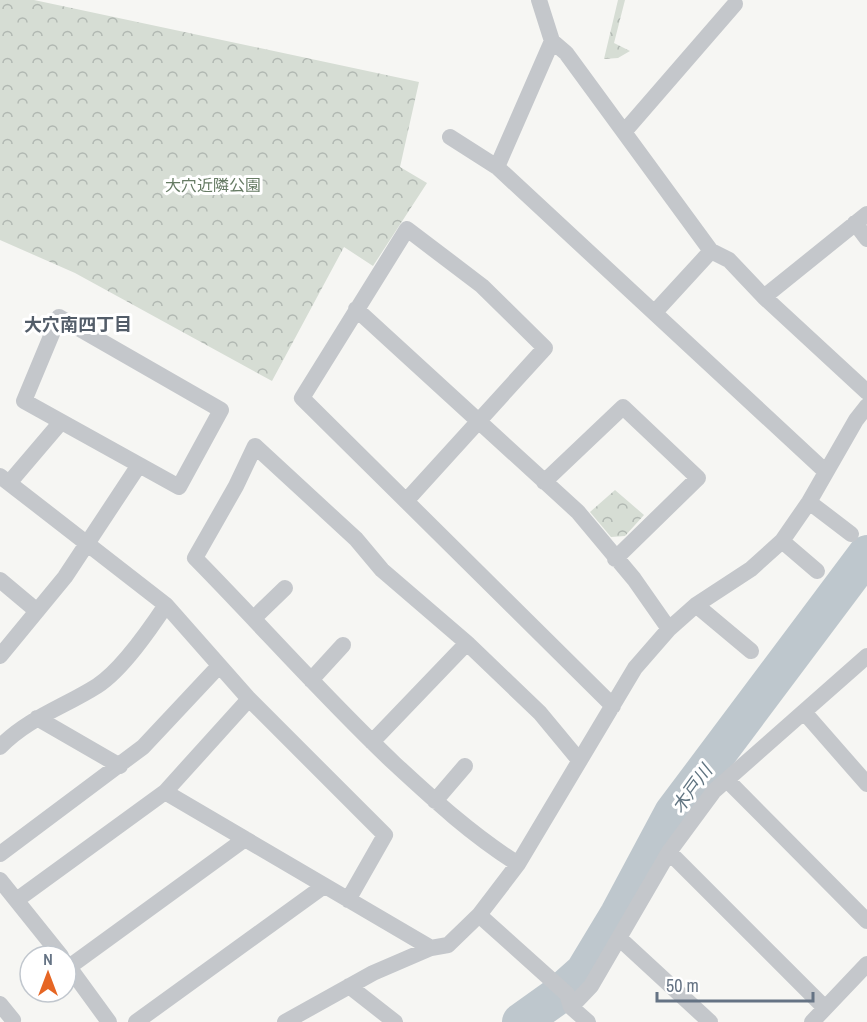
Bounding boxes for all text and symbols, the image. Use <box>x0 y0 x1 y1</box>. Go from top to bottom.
park label: 大穴近隣公園 <box>165 174 261 196</box>
district label: 大穴南四丁目 <box>24 312 132 337</box>
water label: 木戸川 <box>666 758 719 818</box>
north arrow <box>18 944 78 1004</box>
text: N <box>43 948 53 970</box>
scale bar <box>657 965 813 1003</box>
text: 50 m <box>666 973 699 998</box>

